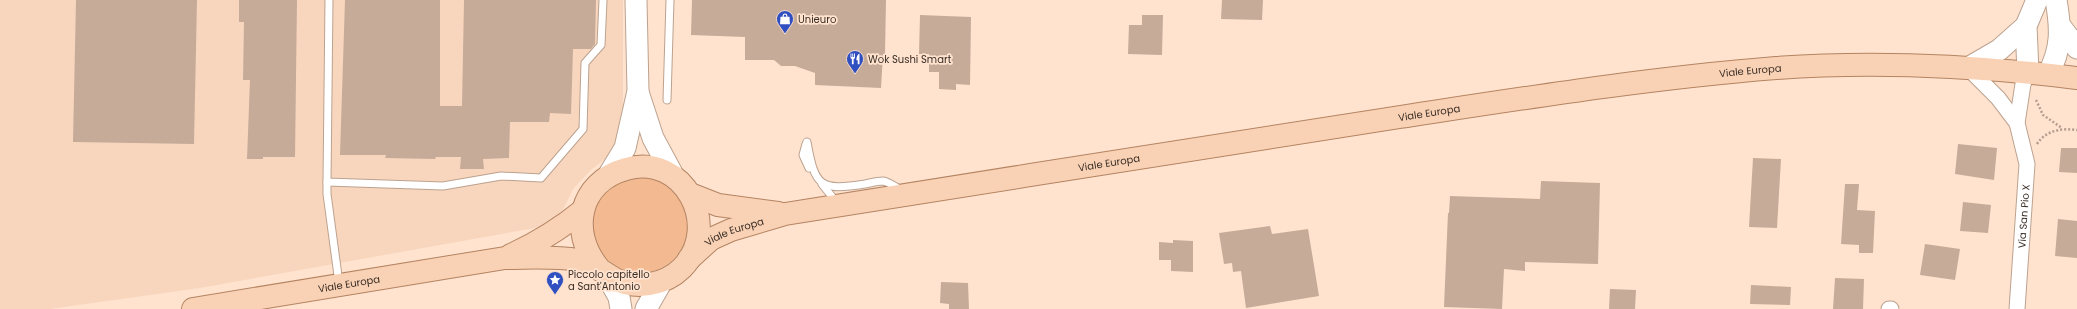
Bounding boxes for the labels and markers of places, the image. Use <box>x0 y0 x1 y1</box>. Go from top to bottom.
shop icon: Unieuro <box>775 9 795 34</box>
place label: Unieuro <box>798 12 836 27</box>
restaurant icon: Wok Sushi Smart <box>845 49 865 74</box>
place label: Wok Sushi Smart <box>868 52 952 67</box>
place label: Piccolo capitello a Sant'Antonio <box>568 267 650 294</box>
place icon: Piccolo capitello a Sant'Antonio <box>545 270 565 295</box>

